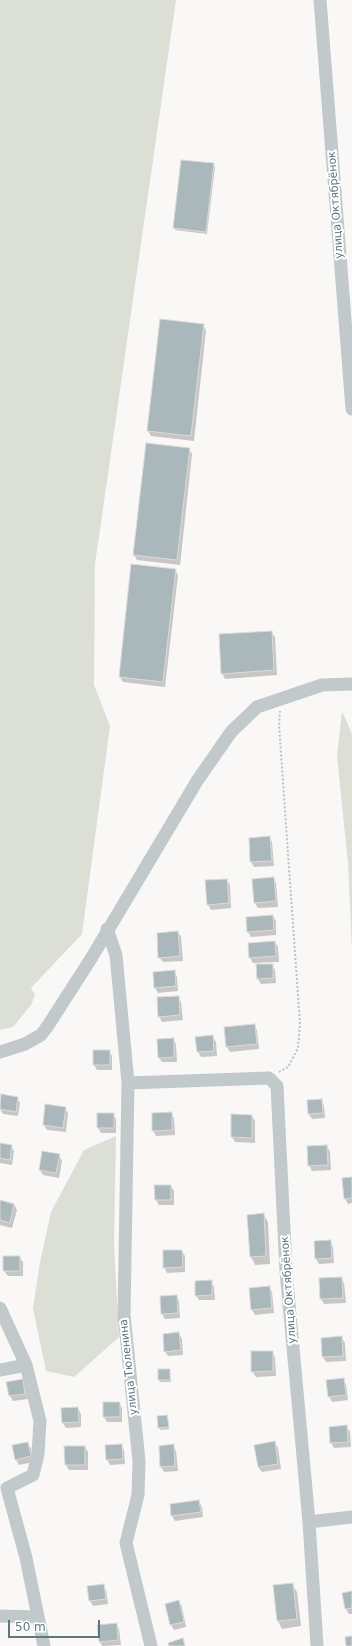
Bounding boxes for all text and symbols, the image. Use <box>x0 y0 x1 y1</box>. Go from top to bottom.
street label: улица Октябрёнок <box>326 151 346 259</box>
street label: улица Октябрёнок <box>279 1236 299 1344</box>
street label: улица Тюленина <box>117 1318 141 1416</box>
scale bar <box>10 1612 102 1638</box>
text: 50 m <box>15 1620 46 1634</box>

